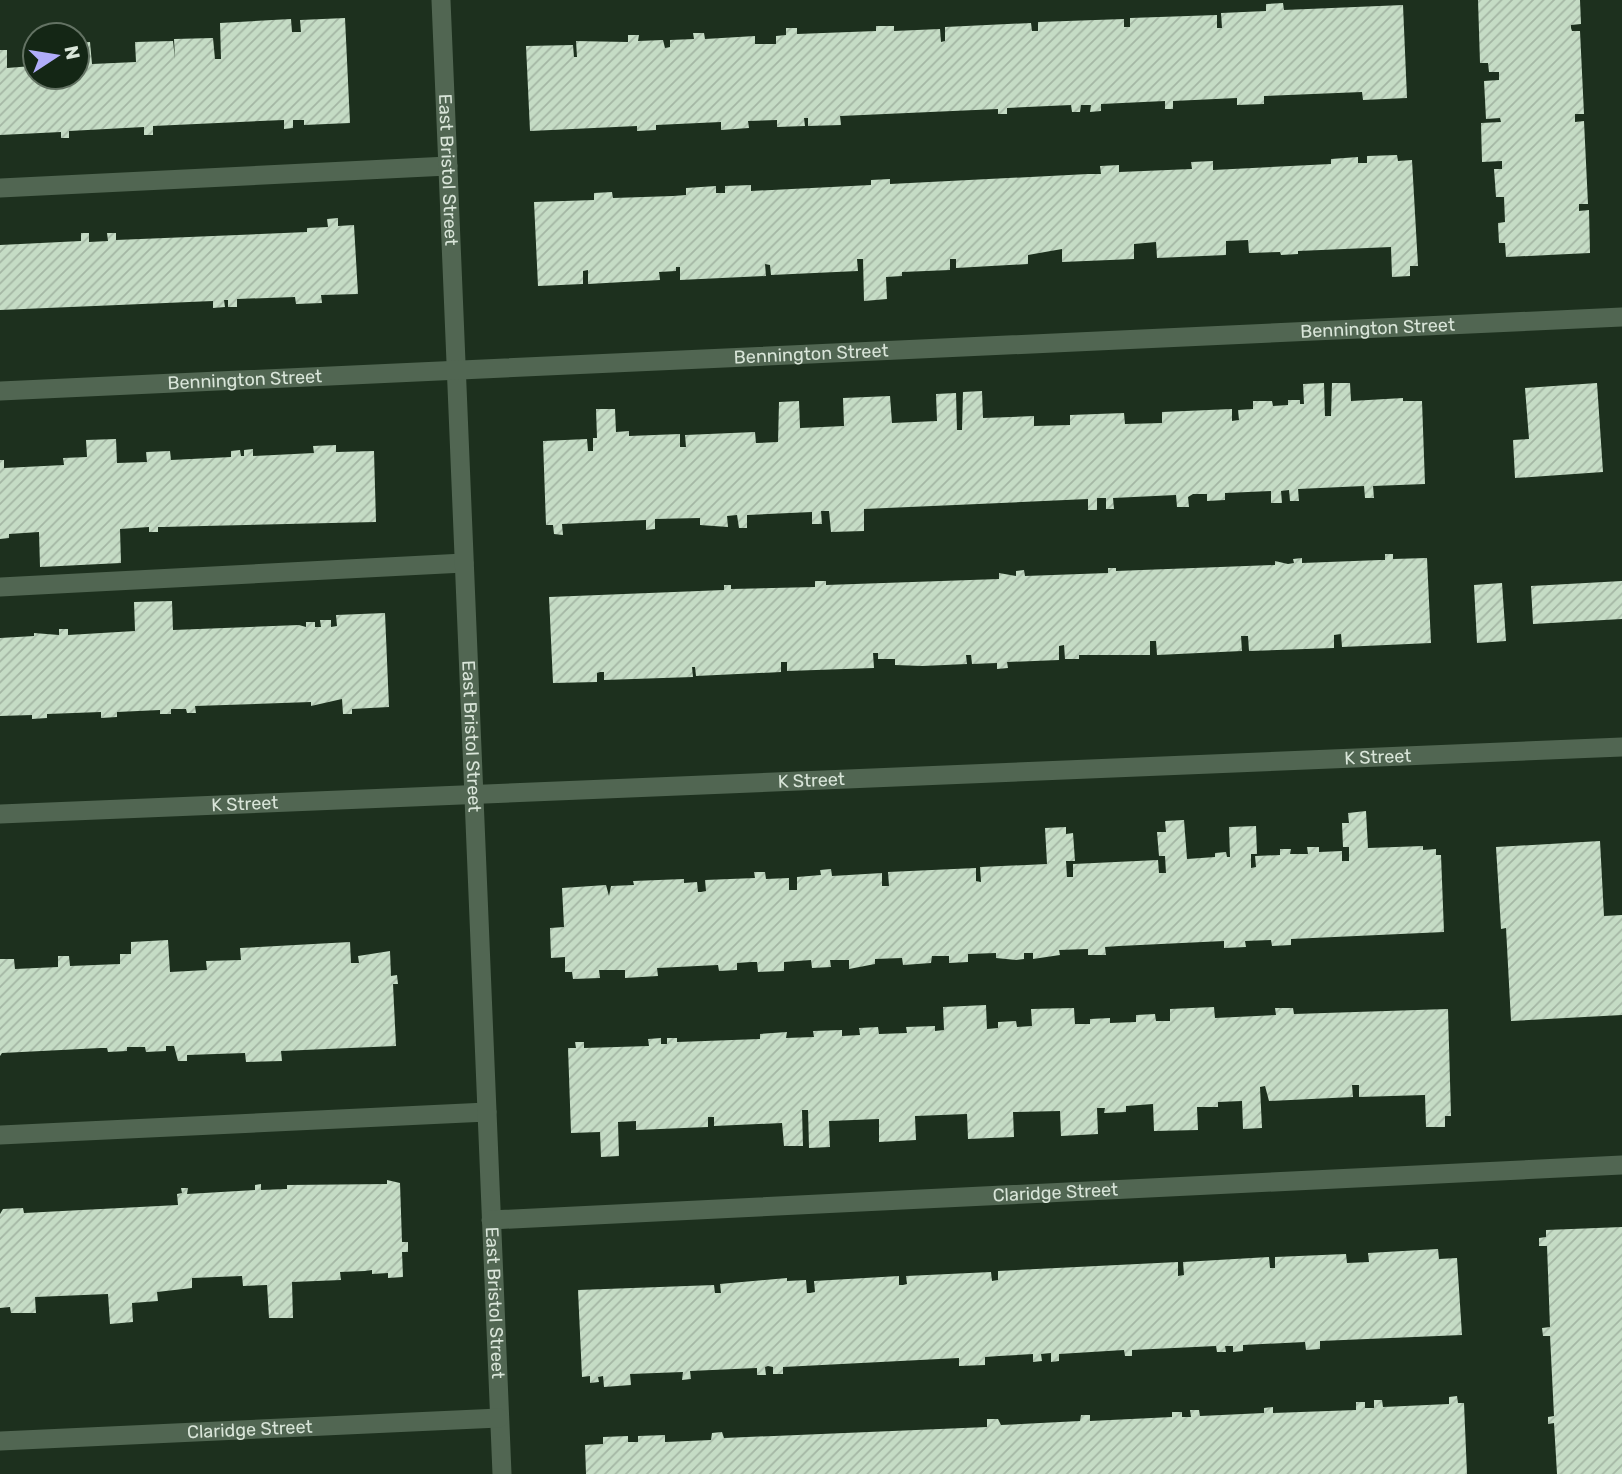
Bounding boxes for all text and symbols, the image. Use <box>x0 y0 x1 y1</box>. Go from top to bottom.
north arrow <box>21 21 91 91</box>
text: N <box>59 43 85 62</box>
street label: East Bristol Street <box>434 93 462 246</box>
street label: Bennington Street <box>1300 314 1455 343</box>
street label: Bennington Street <box>733 339 889 369</box>
street label: Bennington Street <box>167 365 323 394</box>
street label: East Bristol Street <box>457 660 486 813</box>
street label: K Street <box>1344 745 1412 769</box>
street label: K Street <box>777 768 845 793</box>
street label: K Street <box>211 792 279 816</box>
street label: Claridge Street <box>992 1179 1119 1207</box>
street label: East Bristol Street <box>481 1226 509 1379</box>
street label: Claridge Street <box>186 1416 313 1443</box>

